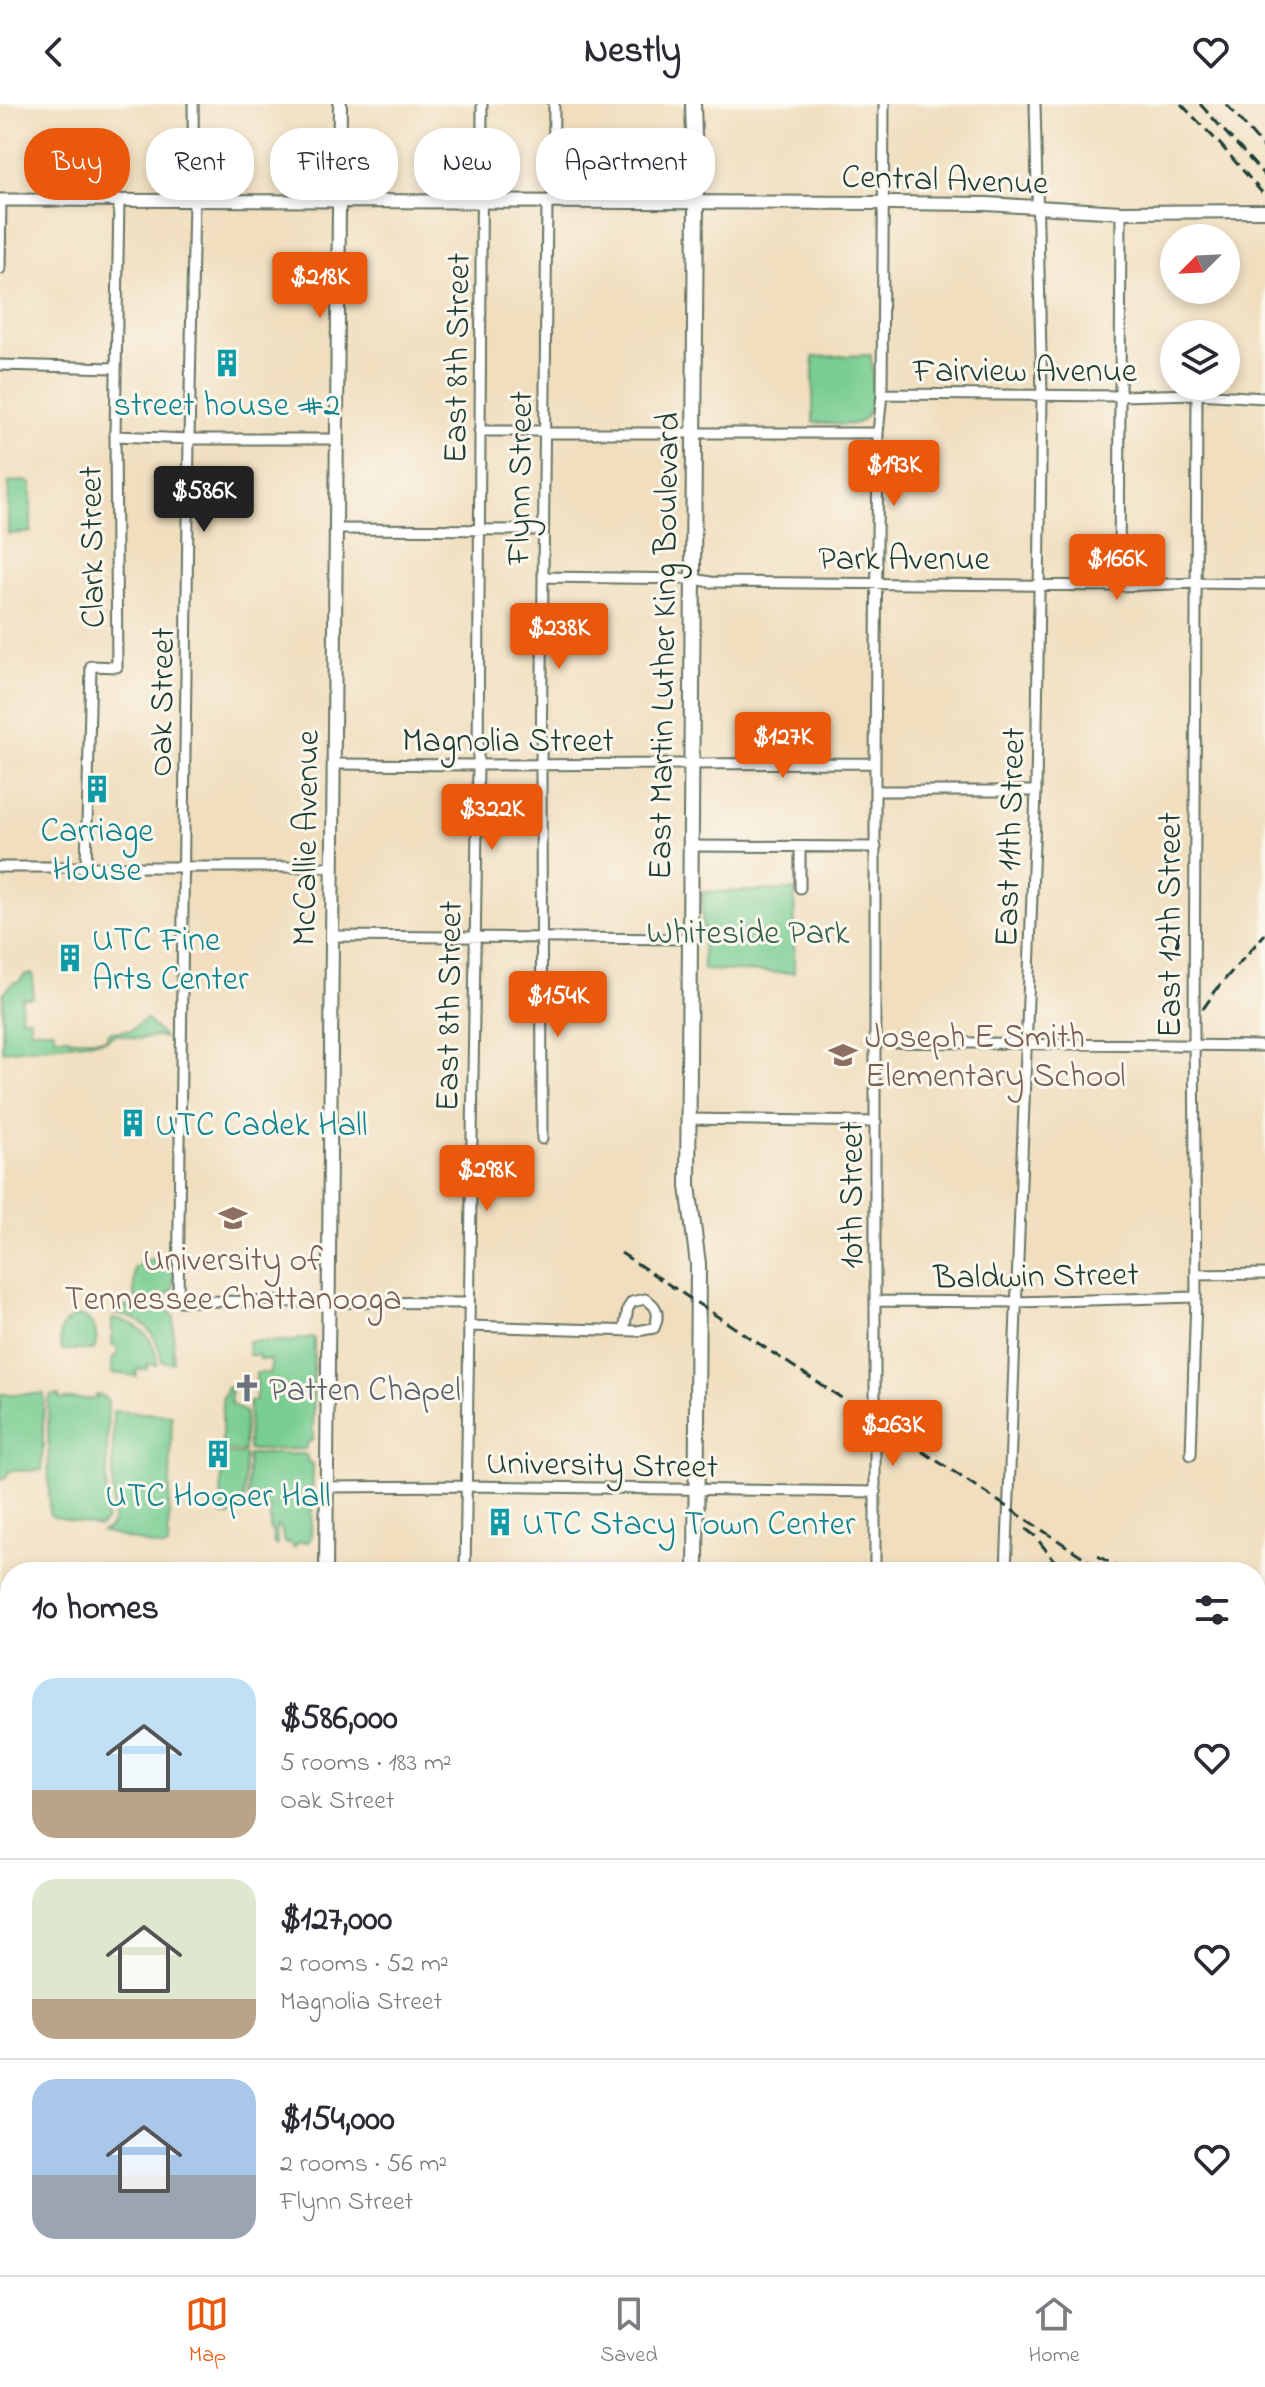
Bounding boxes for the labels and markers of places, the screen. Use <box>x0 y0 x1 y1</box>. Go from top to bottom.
pin: $218K <box>264 252 376 320</box>
building icon: street house #2 <box>212 348 242 378</box>
place label: street house #2 <box>114 382 340 432</box>
pin: $193K <box>838 440 950 508</box>
pin: $586K <box>148 466 260 534</box>
pin: $166K <box>1061 534 1173 602</box>
pin: $238K <box>503 603 615 671</box>
pin: $127K <box>727 712 839 780</box>
building icon: Carriage House <box>82 774 112 804</box>
pin: $322K <box>436 784 548 852</box>
place label: Carriage House <box>40 808 154 897</box>
place label: UTC Fine Arts Center <box>92 917 249 1006</box>
building icon: UTC Fine Arts Center <box>55 943 85 973</box>
pin: $154K <box>502 971 614 1039</box>
place label: Joseph E Smith Elementary School <box>865 1014 1126 1103</box>
school or university icon: Joseph E Smith Elementary School <box>828 1040 858 1070</box>
place label: UTC Cadek Hall <box>155 1102 367 1152</box>
building icon: UTC Cadek Hall <box>118 1108 148 1138</box>
pin: $298K <box>431 1145 543 1213</box>
school or university icon: University of Tennessee Chattanooga <box>218 1203 248 1233</box>
place label: University of Tennessee Chattanooga <box>64 1237 402 1326</box>
place label: Patten Chapel <box>269 1367 461 1417</box>
church icon: Patten Chapel <box>232 1373 262 1403</box>
pin: $263K <box>837 1400 949 1468</box>
building icon: UTC Hooper Hall <box>203 1439 233 1469</box>
place label: UTC Hooper Hall <box>105 1473 331 1523</box>
place label: UTC Stacy Town Center <box>522 1501 856 1551</box>
building icon: UTC Stacy Town Center <box>485 1507 515 1537</box>

